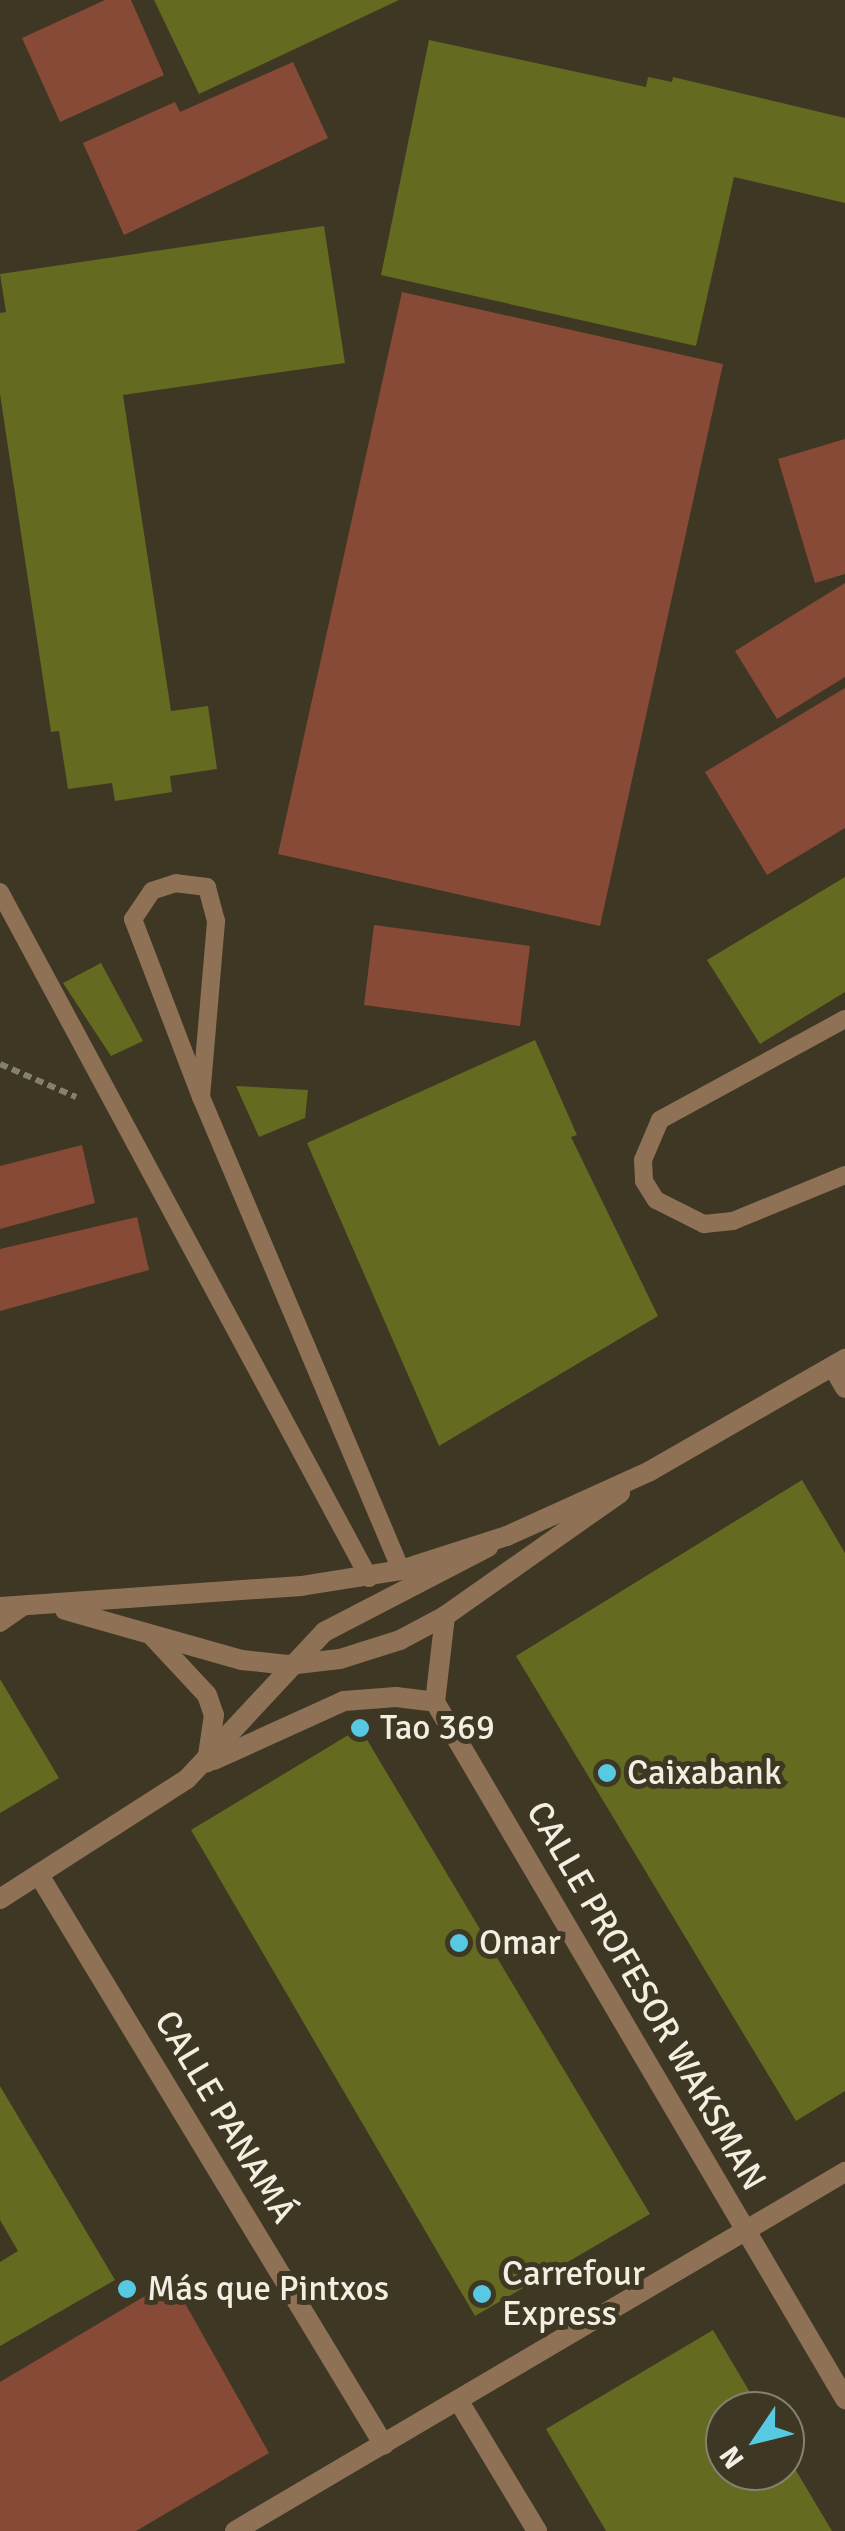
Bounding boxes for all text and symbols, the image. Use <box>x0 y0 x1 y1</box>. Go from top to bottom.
place label: Tao 369 <box>380 1707 495 1749</box>
marker: Tao 369 <box>349 1717 371 1739</box>
place label: Caixabank <box>627 1752 781 1794</box>
marker: Caixabank <box>596 1762 618 1784</box>
street label: CALLE PROFESOR WAKSMAN <box>517 1794 775 2198</box>
place label: Omar <box>479 1922 561 1964</box>
marker: Omar <box>448 1932 470 1954</box>
street label: CALLE PANAMÁ <box>145 2003 305 2231</box>
place label: Carrefour Express <box>502 2253 645 2335</box>
place label: Más que Pintxos <box>147 2268 389 2310</box>
marker: Más que Pintxos <box>116 2278 138 2300</box>
marker: Carrefour Express <box>471 2283 493 2305</box>
north arrow <box>705 2391 805 2491</box>
text: N <box>713 2439 752 2475</box>

